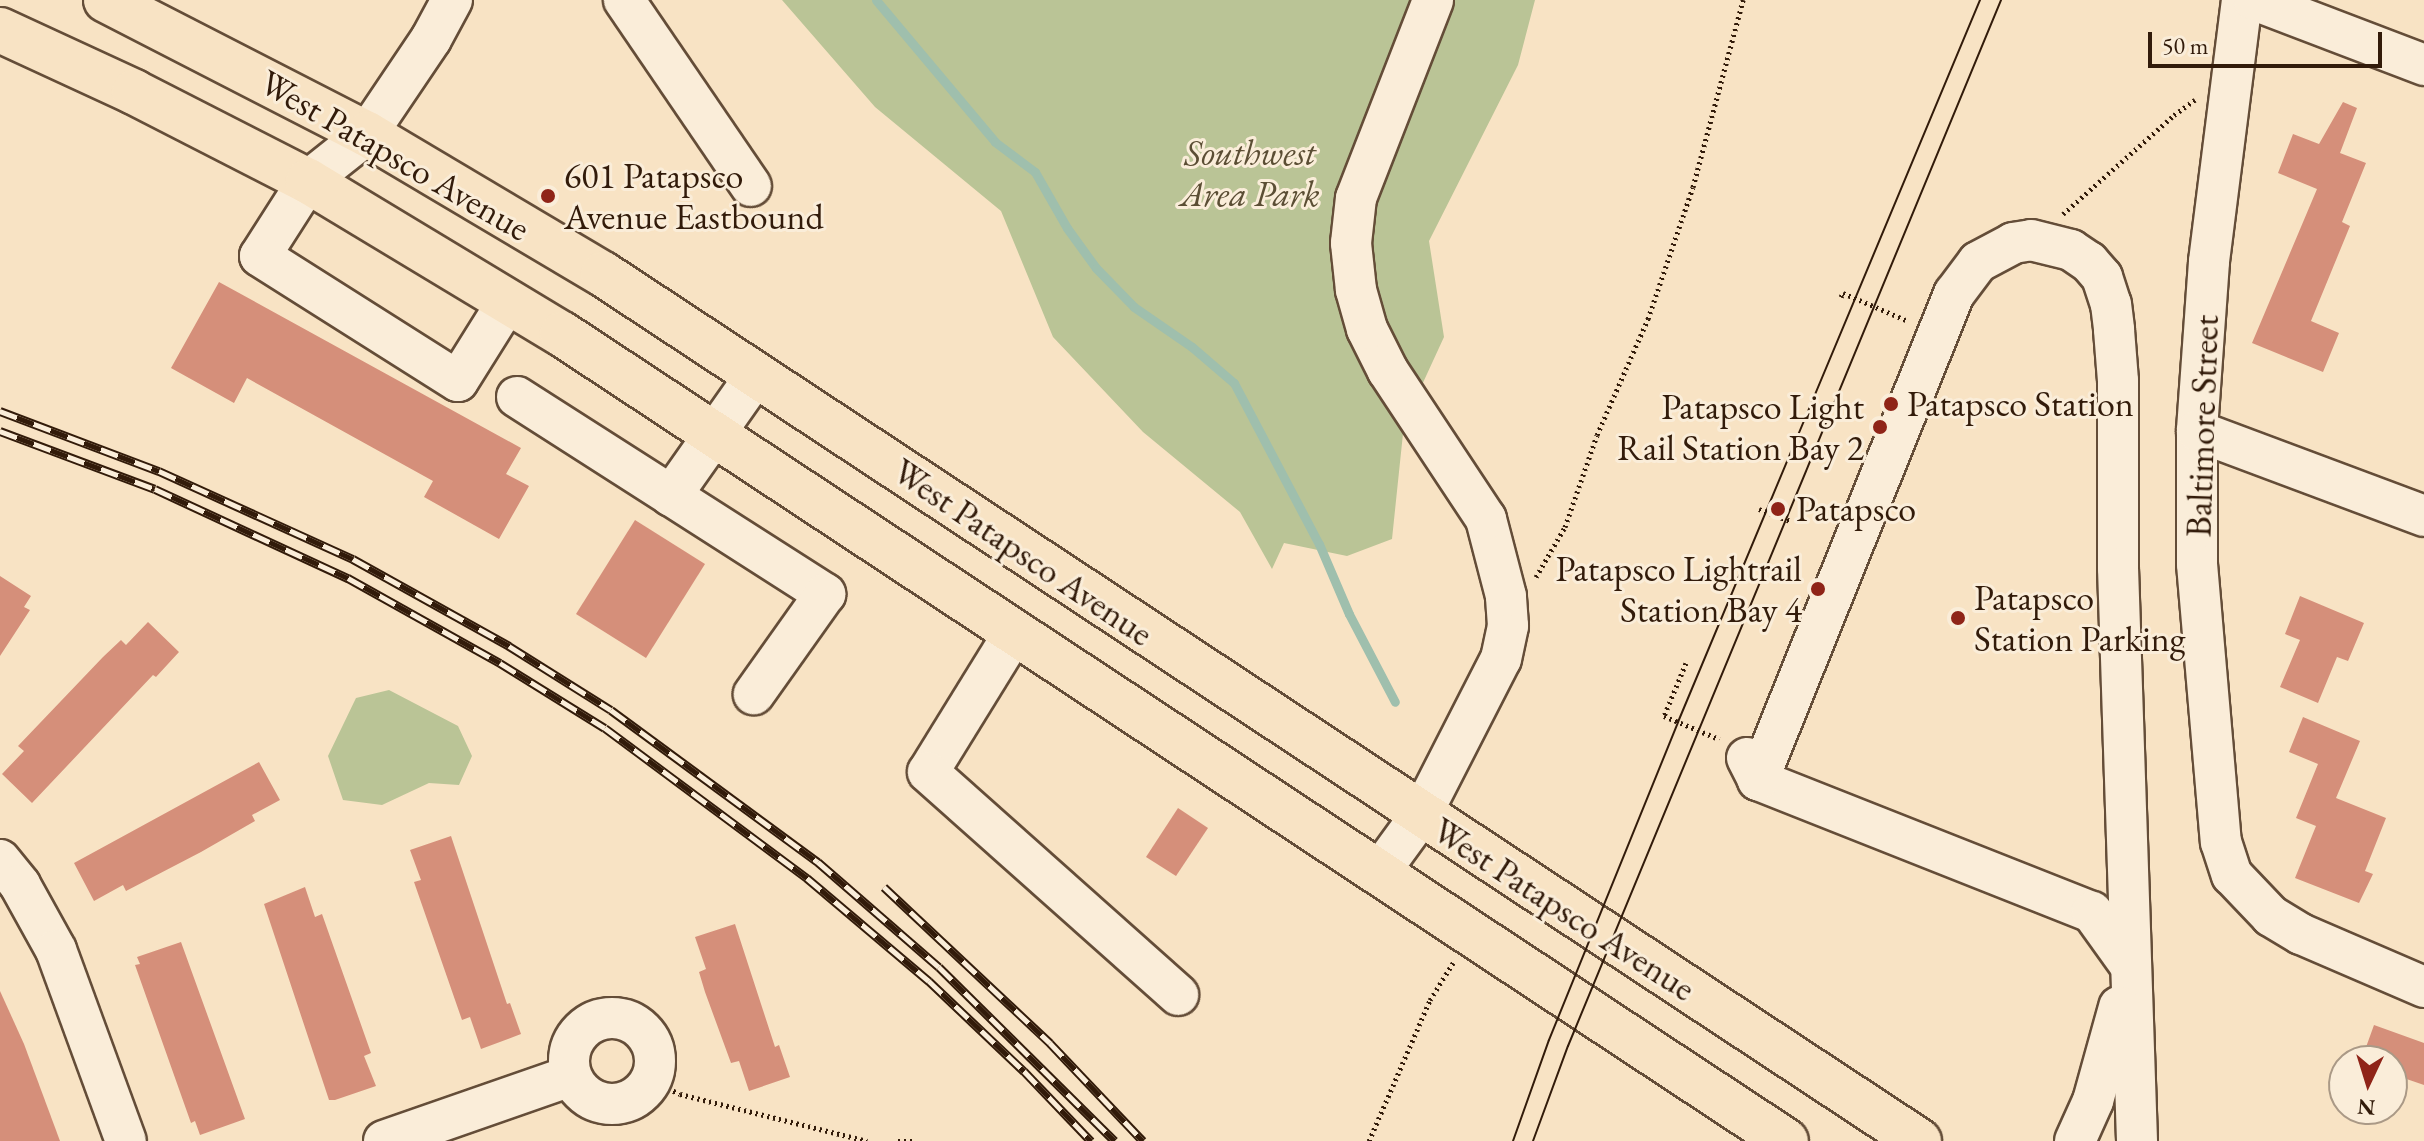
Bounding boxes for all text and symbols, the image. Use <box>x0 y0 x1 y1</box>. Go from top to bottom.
scale bar <box>2152 16 2386 66</box>
text: 50 m <box>2162 30 2209 61</box>
street label: West Patapsco Avenue <box>252 60 538 250</box>
park label: Southwest Area Park <box>1180 130 1320 215</box>
place label: 601 Patapsco Avenue Eastbound <box>564 153 824 238</box>
marker: 601 Patapsco Avenue Eastbound <box>539 187 557 205</box>
street label: Baltimore Street <box>2177 314 2227 538</box>
place label: Patapsco Station <box>1907 382 2134 426</box>
place label: Patapsco Light Rail Station Bay 2 <box>1617 384 1864 469</box>
marker: Patapsco Station <box>1882 395 1900 413</box>
marker: Patapsco Light Rail Station Bay 2 <box>1871 418 1889 436</box>
street label: West Patapsco Avenue <box>885 449 1161 655</box>
place label: Patapsco <box>1796 487 1916 531</box>
marker: Patapsco <box>1767 498 1789 520</box>
place label: Patapsco Lightrail Station Bay 4 <box>1555 546 1802 631</box>
place label: Patapsco Station Parking <box>1974 575 2185 660</box>
marker: Patapsco Lightrail Station Bay 4 <box>1809 580 1827 598</box>
marker: Patapsco Station Parking <box>1949 609 1967 627</box>
street label: West Patapsco Avenue <box>1425 808 1703 1010</box>
north arrow <box>2328 1045 2408 1125</box>
text: N <box>2357 1092 2376 1123</box>

